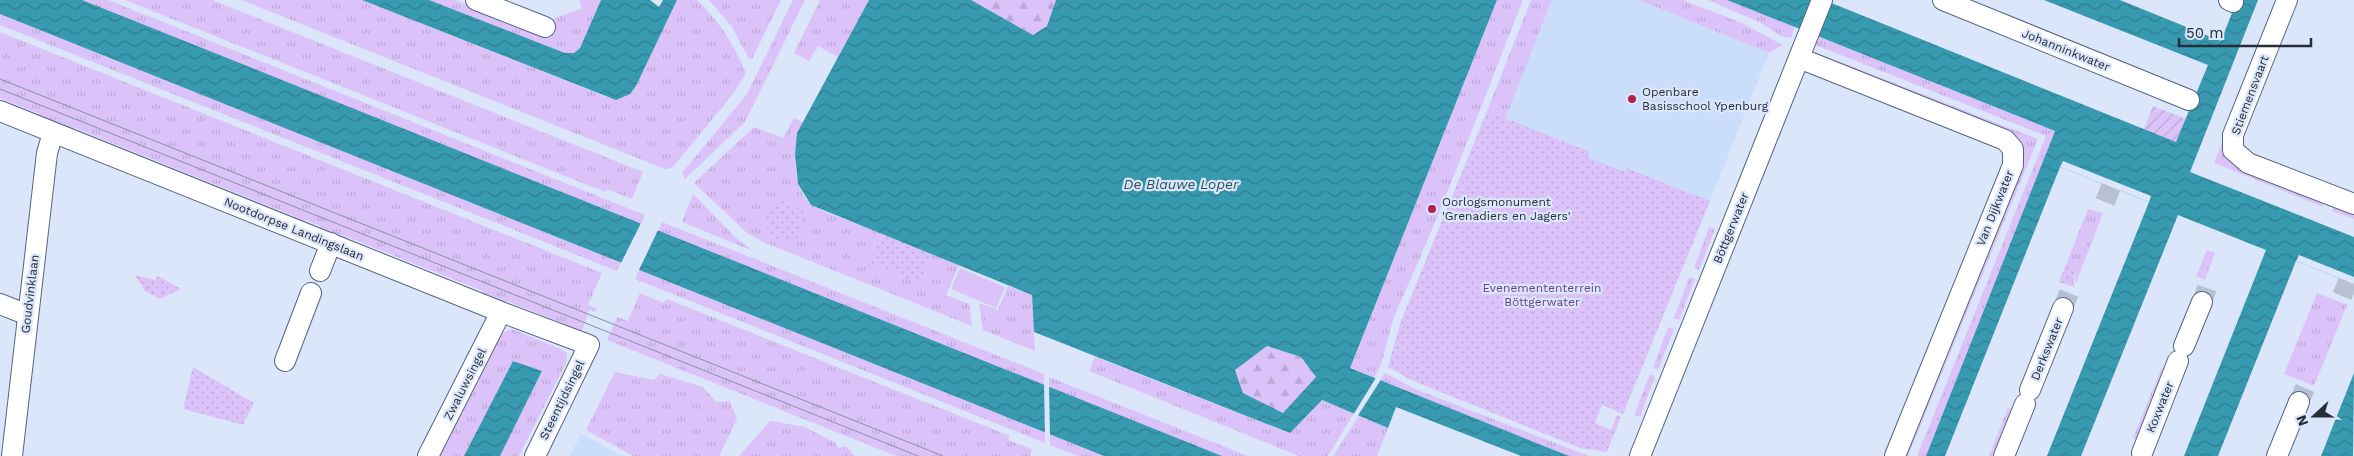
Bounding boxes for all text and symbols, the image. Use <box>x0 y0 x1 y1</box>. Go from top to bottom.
scale bar <box>2179 15 2312 47</box>
text: 50 m <box>2186 24 2223 42</box>
street label: Johanninkwater <box>2020 26 2112 74</box>
street label: Stiemensvaart <box>2228 53 2272 137</box>
place label: Openbare Basisschool Ypenburg <box>1642 85 1769 113</box>
marker: Openbare Basisschool Ypenburg <box>1626 93 1638 105</box>
street label: Van Dijkwater <box>1973 168 2017 248</box>
water label: De Blauwe Loper <box>1124 176 1239 192</box>
street label: Böttgerwater <box>1710 190 1752 266</box>
street label: Nootdorpse Landingslaan <box>222 195 366 263</box>
place label: Oorlogsmonument 'Grenadiers en Jagers' <box>1442 195 1571 223</box>
marker: Oorlogsmonument 'Grenadiers en Jagers' <box>1426 203 1438 215</box>
street label: Goudvinklaan <box>18 254 42 334</box>
park label: Evenemententerrein Böttgerwater <box>1483 281 1601 309</box>
street label: Derkswater <box>2028 316 2066 382</box>
street label: Zwaluwsingel <box>441 345 489 422</box>
street label: Steentijdsingel <box>537 358 587 442</box>
street label: Koxwater <box>2143 379 2177 435</box>
north arrow <box>2289 391 2339 441</box>
text: N <box>2293 413 2311 428</box>

